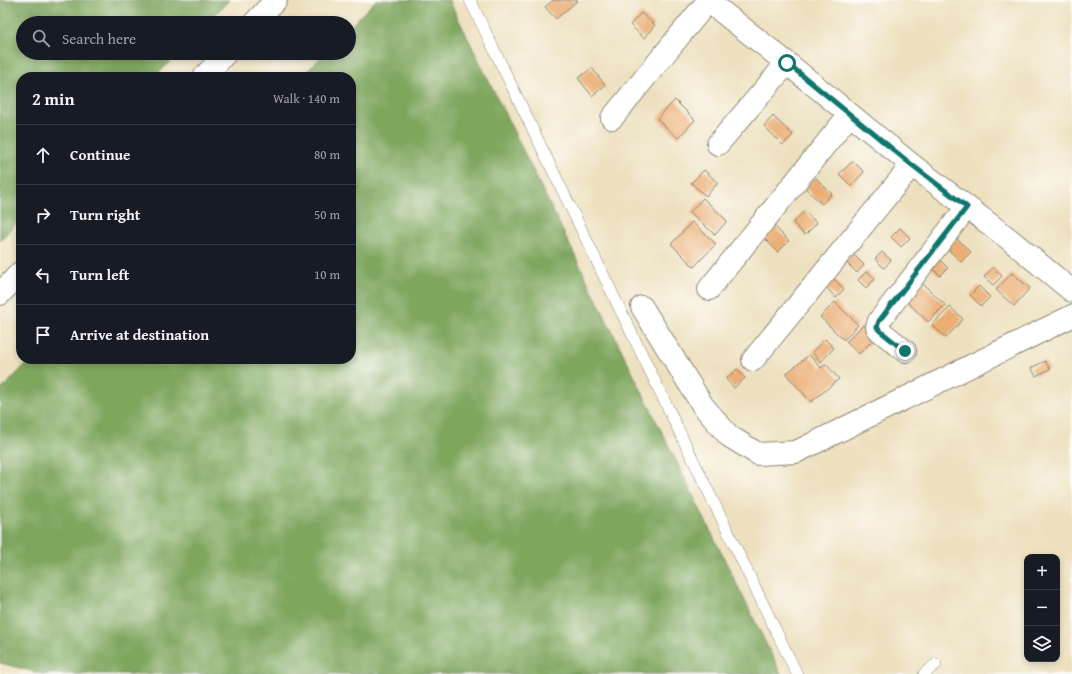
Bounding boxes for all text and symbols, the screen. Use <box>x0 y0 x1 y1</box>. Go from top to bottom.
search box <box>16 16 356 60</box>
icon: search <box>30 27 52 49</box>
text: Search here <box>62 28 136 49</box>
route start <box>778 54 796 72</box>
text: 2 min <box>32 86 74 111</box>
text: Walk · 140 m <box>273 89 340 108</box>
icon: ahead <box>32 144 54 166</box>
text: Continue <box>70 144 131 165</box>
text: 80 m <box>314 145 340 164</box>
icon: right <box>32 204 54 226</box>
text: Turn right <box>70 204 141 225</box>
text: 50 m <box>314 205 340 224</box>
icon: left <box>32 264 54 286</box>
text: Turn left <box>70 264 129 285</box>
text: 10 m <box>314 265 340 284</box>
icon: arrive <box>32 324 54 346</box>
text: Arrive at destination <box>70 324 209 345</box>
route end <box>896 342 914 360</box>
map controls <box>1024 554 1060 662</box>
button: + <box>1024 554 1060 590</box>
button: − <box>1024 590 1060 626</box>
button: layers <box>1024 626 1060 662</box>

